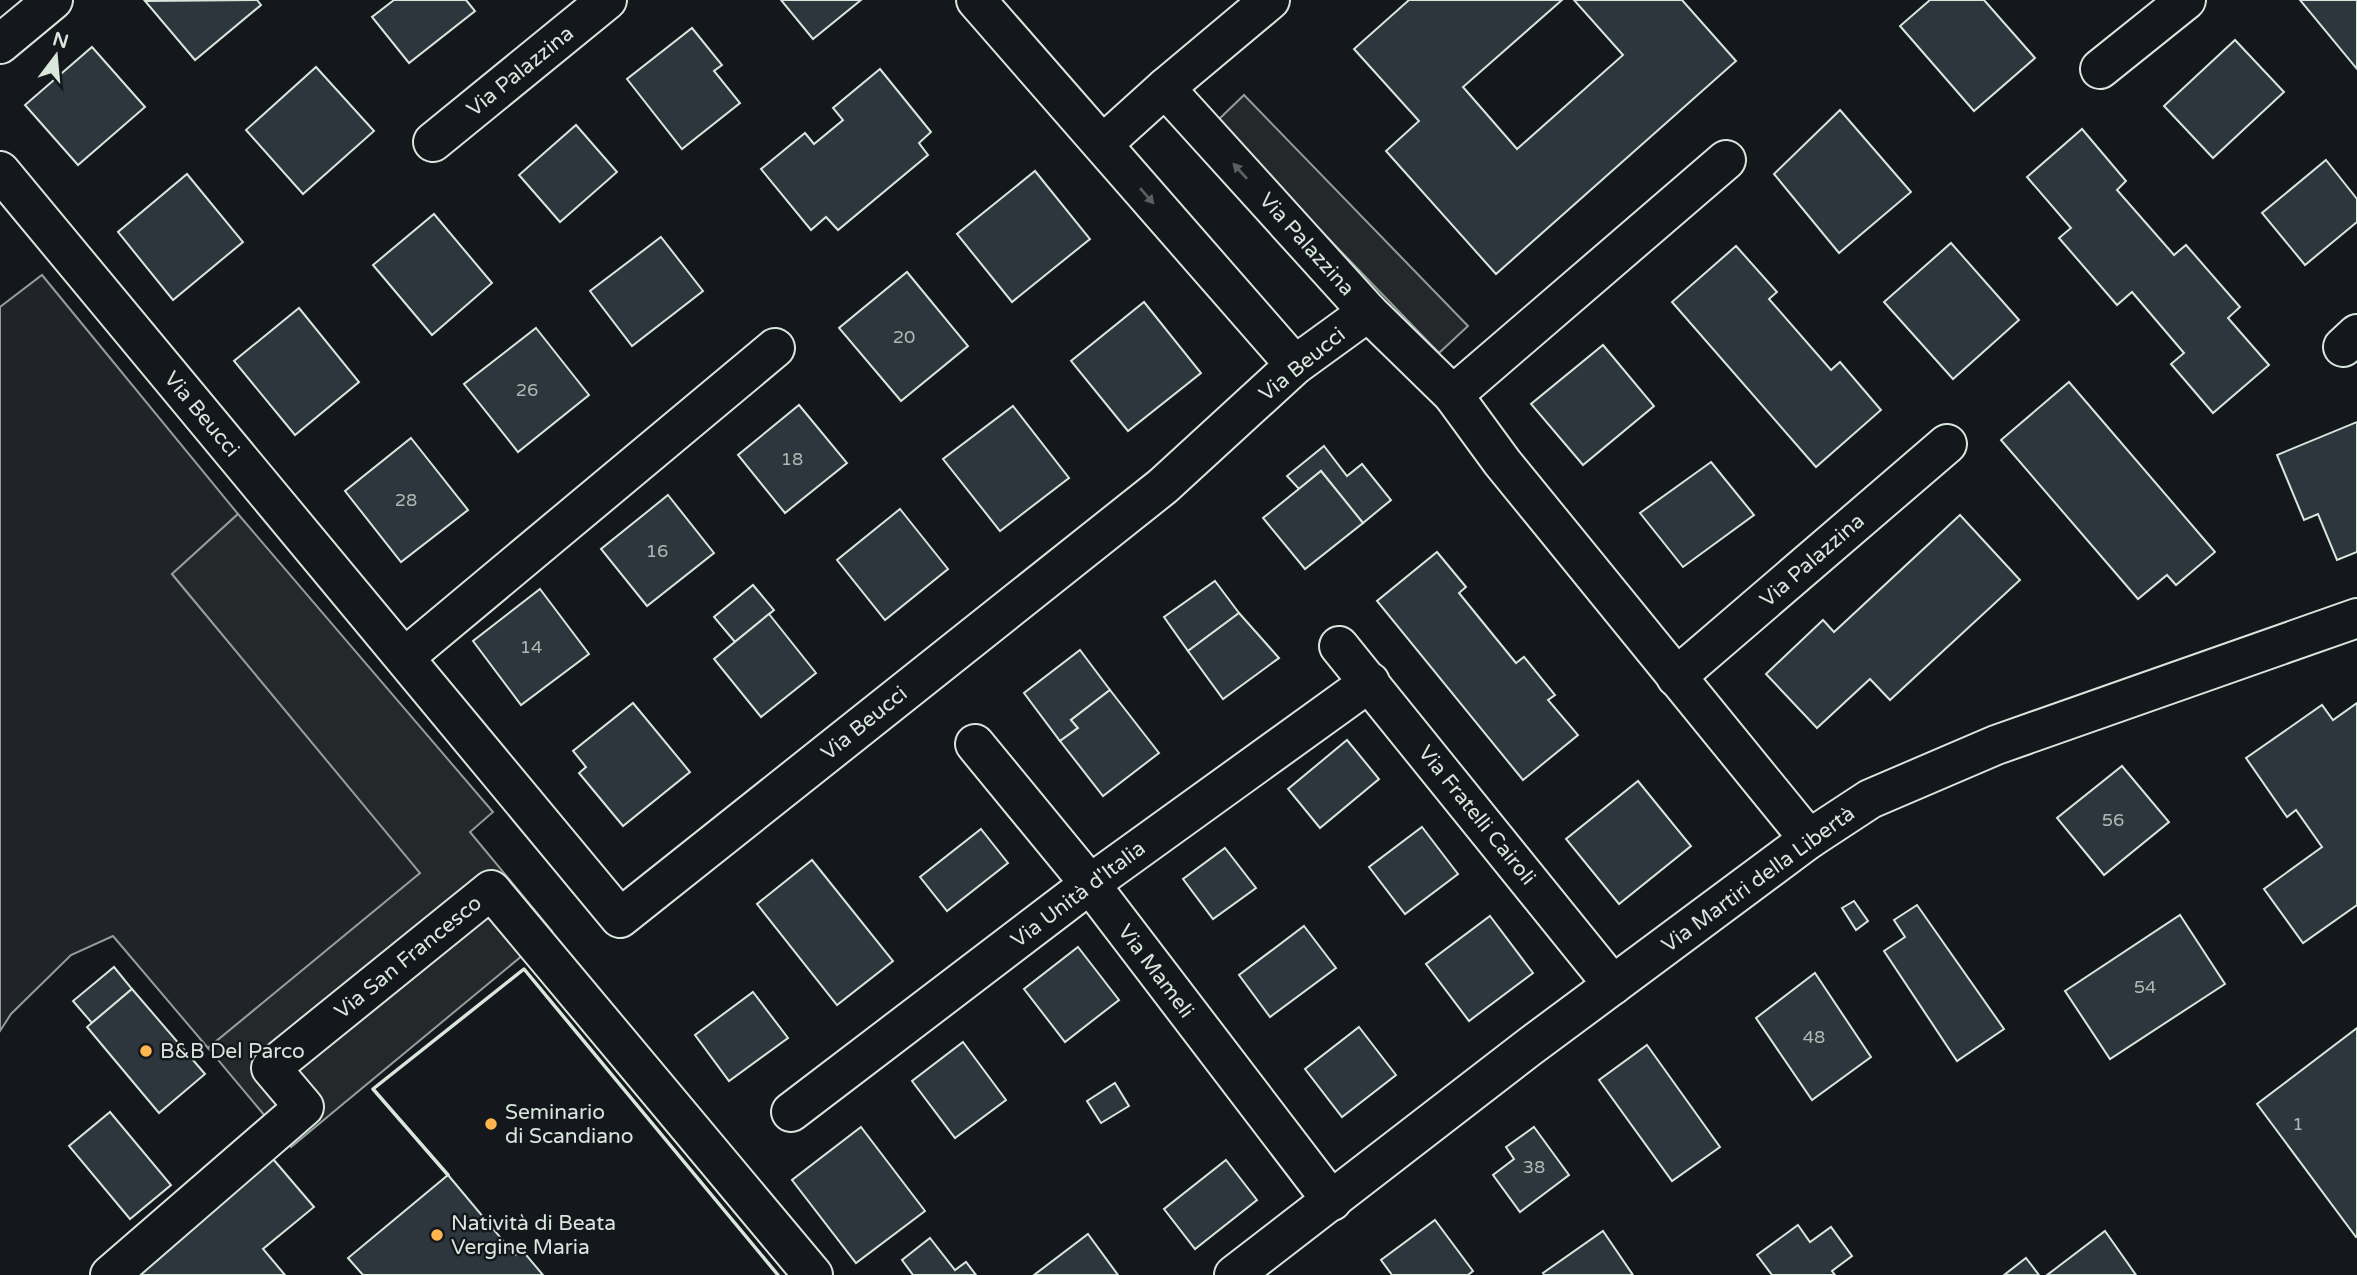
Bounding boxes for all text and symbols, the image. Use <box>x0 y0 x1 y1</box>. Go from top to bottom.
north arrow <box>21 21 91 91</box>
street label: Via Palazzina <box>462 21 579 122</box>
text: N <box>50 28 71 53</box>
one-way arrow <box>1232 162 1248 180</box>
one-way arrow <box>1139 187 1155 204</box>
street label: Via Palazzina <box>1254 188 1359 301</box>
street label: Via Beucci <box>1254 322 1350 407</box>
house number: 20 <box>893 326 915 348</box>
street label: Via Beucci <box>159 367 244 462</box>
house number: 26 <box>516 379 538 401</box>
house number: 18 <box>781 448 803 470</box>
house number: 28 <box>395 489 417 511</box>
street label: Via Palazzina <box>1755 508 1870 612</box>
house number: 16 <box>646 540 668 562</box>
house number: 14 <box>520 636 542 658</box>
street label: Via Beucci <box>816 681 912 766</box>
street label: Via Fratelli Cairoli <box>1413 741 1540 890</box>
street label: Via Martiri della Libertà <box>1657 801 1860 958</box>
house number: 56 <box>2102 809 2124 831</box>
street label: Via Unità d'Italia <box>1006 836 1150 953</box>
street label: Via San Francesco <box>330 891 487 1024</box>
street label: Via Mameli <box>1112 920 1199 1023</box>
house number: 54 <box>2134 976 2156 998</box>
house number: 48 <box>1803 1026 1825 1048</box>
place label: B&B Del Parco <box>160 1039 305 1064</box>
marker: B&B Del Parco <box>138 1043 154 1059</box>
place label: Seminario di Scandiano <box>505 1100 634 1149</box>
house number: 1 <box>2292 1113 2304 1135</box>
marker: Seminario di Scandiano <box>483 1116 499 1132</box>
house number: 38 <box>1523 1156 1545 1178</box>
place label: Natività di Beata Vergine Maria <box>451 1211 616 1260</box>
marker: Natività di Beata Vergine Maria <box>429 1227 445 1243</box>

